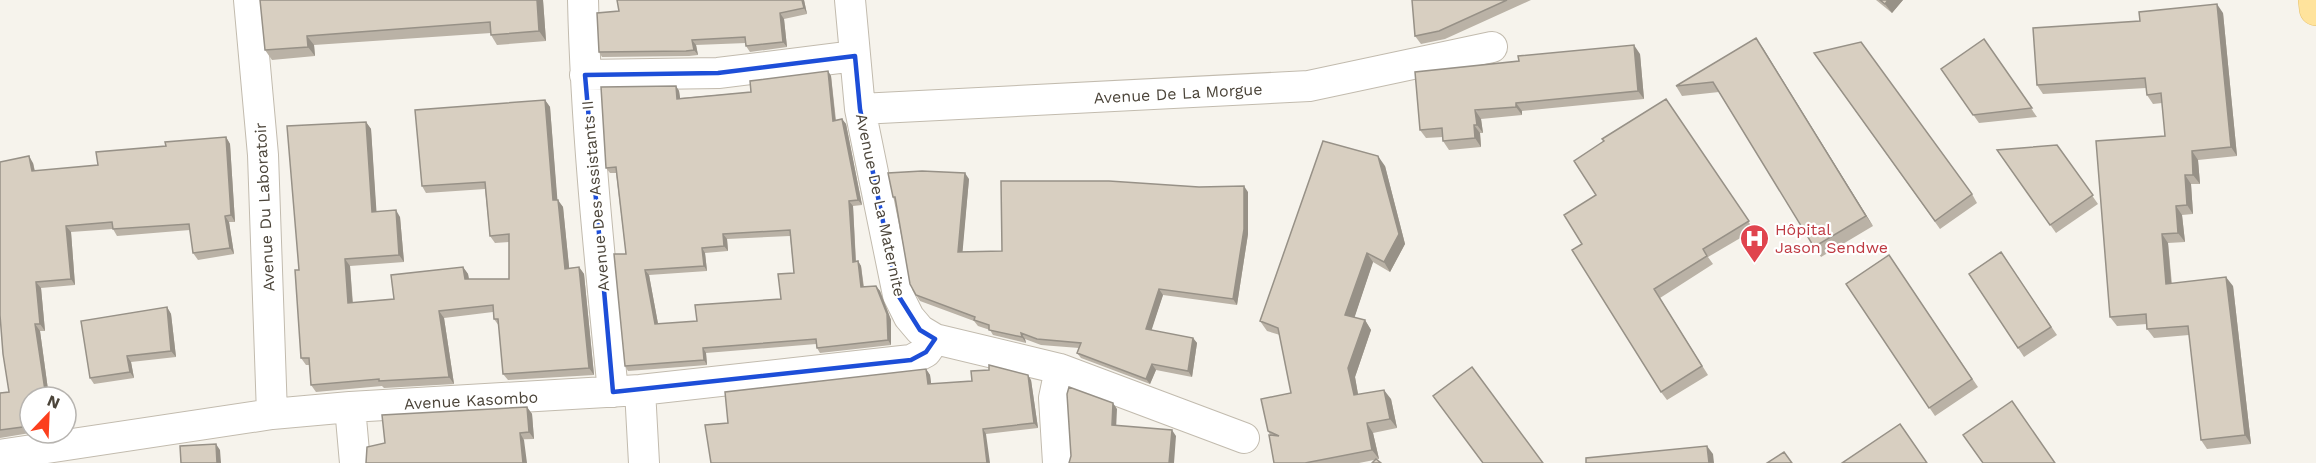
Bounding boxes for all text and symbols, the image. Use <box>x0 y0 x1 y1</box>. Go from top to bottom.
street label: Avenue De La Morgue <box>1093 80 1263 107</box>
street label: Avenue Des Assistants II <box>578 100 613 292</box>
street label: Avenue De La Maternite <box>852 112 909 298</box>
street label: Avenue Du Laboratoir <box>251 121 278 292</box>
place label: Hôpital Jason Sendwe <box>1775 220 1888 257</box>
hospital icon: Hôpital Jason Sendwe <box>1738 222 1770 264</box>
north arrow <box>18 385 78 445</box>
street label: Avenue Kasombo <box>403 387 539 414</box>
text: N <box>44 391 63 413</box>

